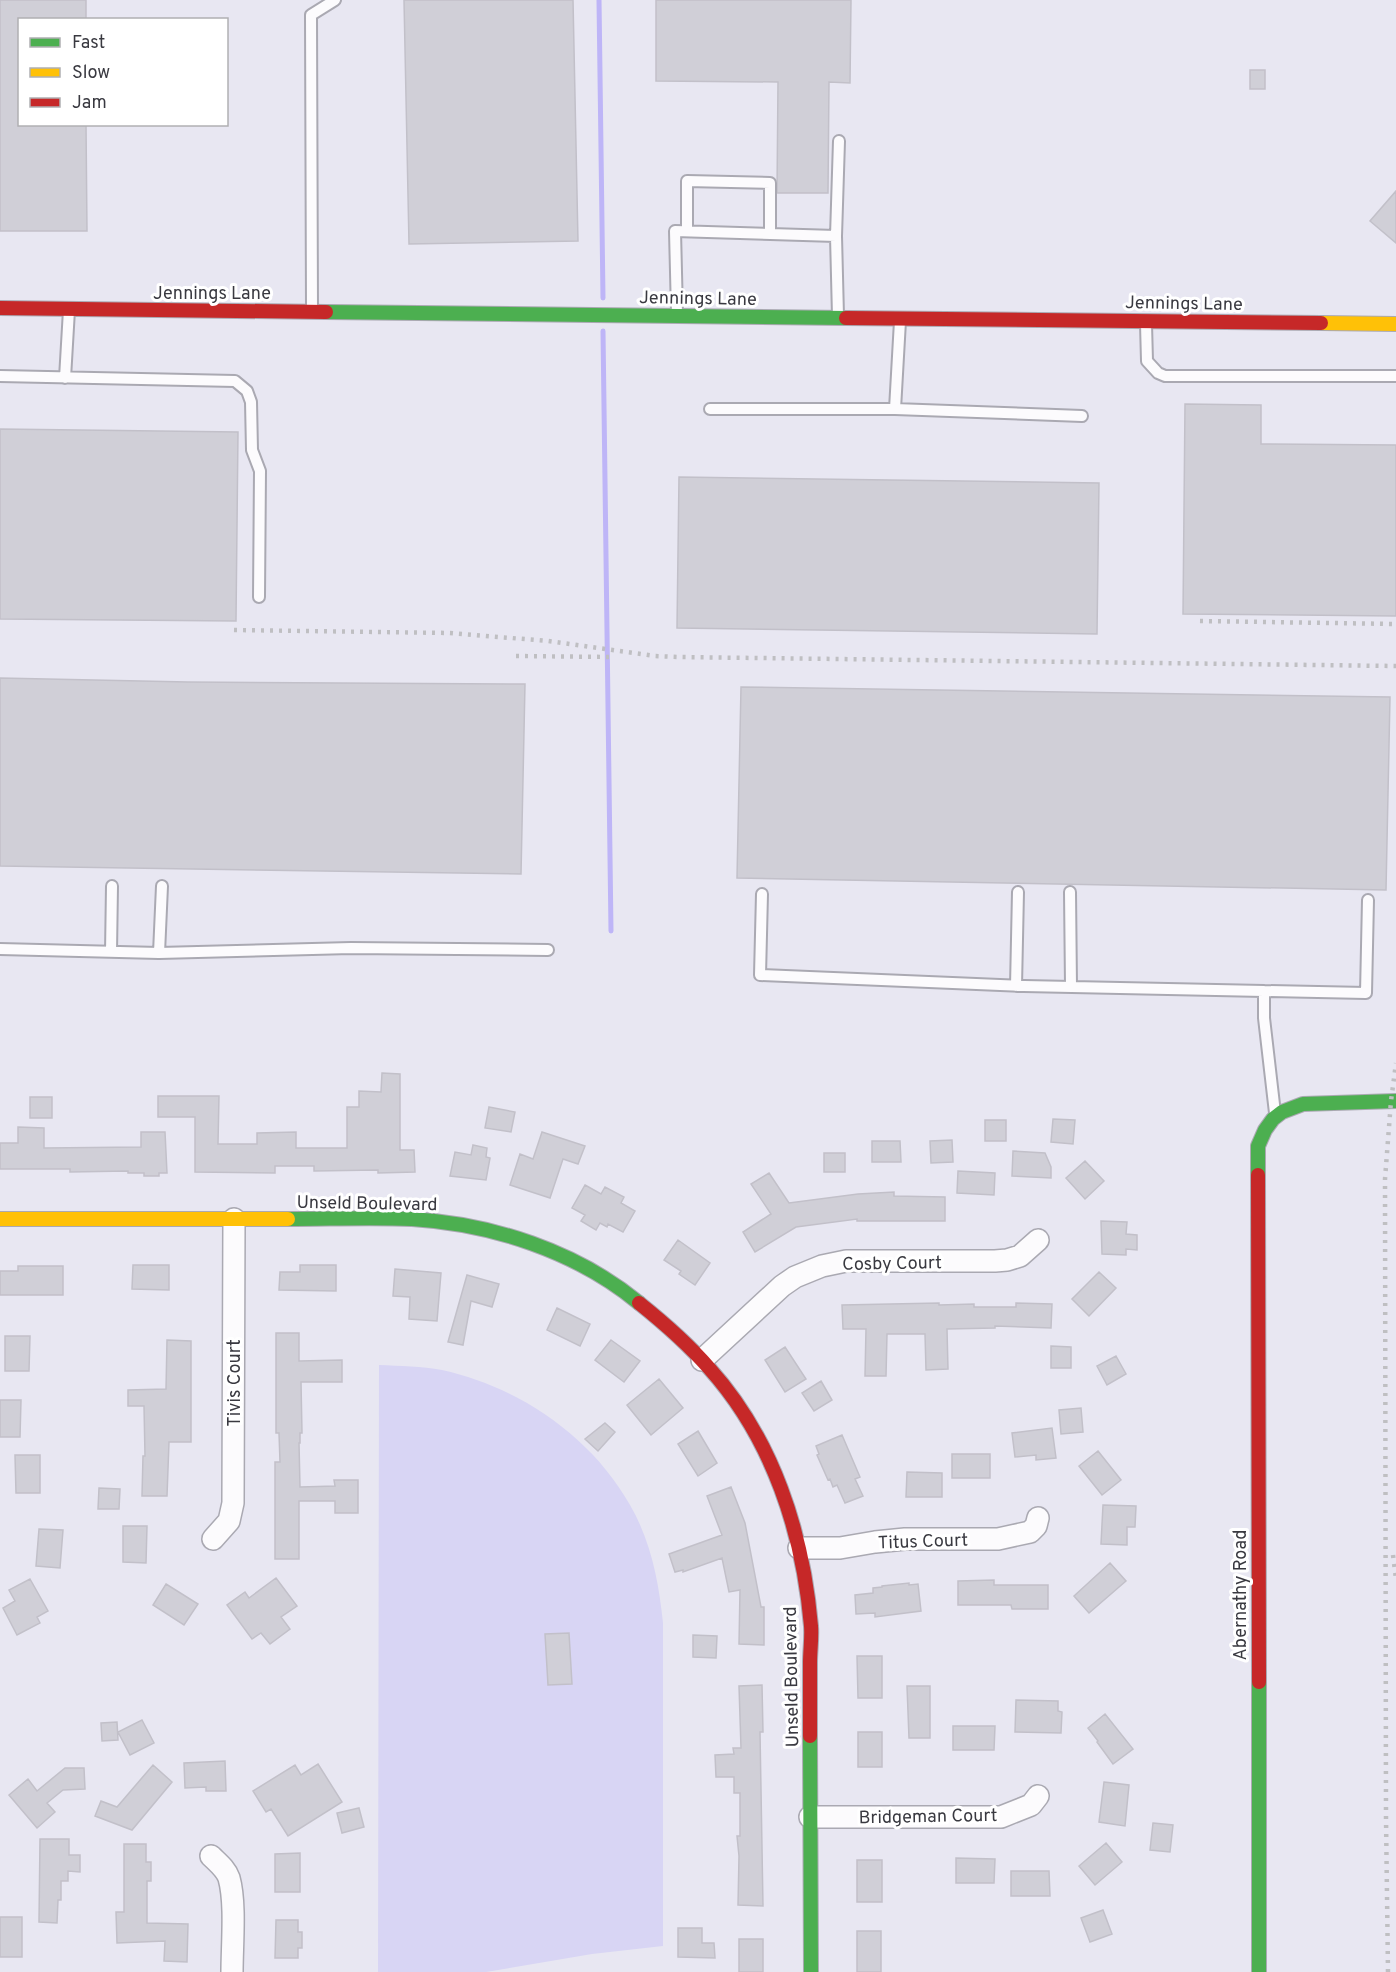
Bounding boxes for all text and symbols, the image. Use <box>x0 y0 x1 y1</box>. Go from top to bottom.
legend <box>18 18 228 126</box>
text: Fast <box>72 32 105 55</box>
text: Slow <box>72 62 110 85</box>
text: Jam <box>72 92 107 115</box>
street label: Jennings Lane <box>153 283 271 306</box>
street label: Jennings Lane <box>639 287 757 312</box>
street label: Jennings Lane <box>1125 292 1243 317</box>
street label: Unseld Boulevard <box>296 1192 438 1217</box>
street label: Cosby Court <box>842 1252 942 1277</box>
street label: Tivis Court <box>224 1339 247 1427</box>
street label: Titus Court <box>878 1529 969 1556</box>
street label: Abernathy Road <box>1230 1530 1253 1660</box>
street label: Unseld Boulevard <box>780 1606 805 1748</box>
street label: Bridgeman Court <box>858 1805 998 1830</box>

